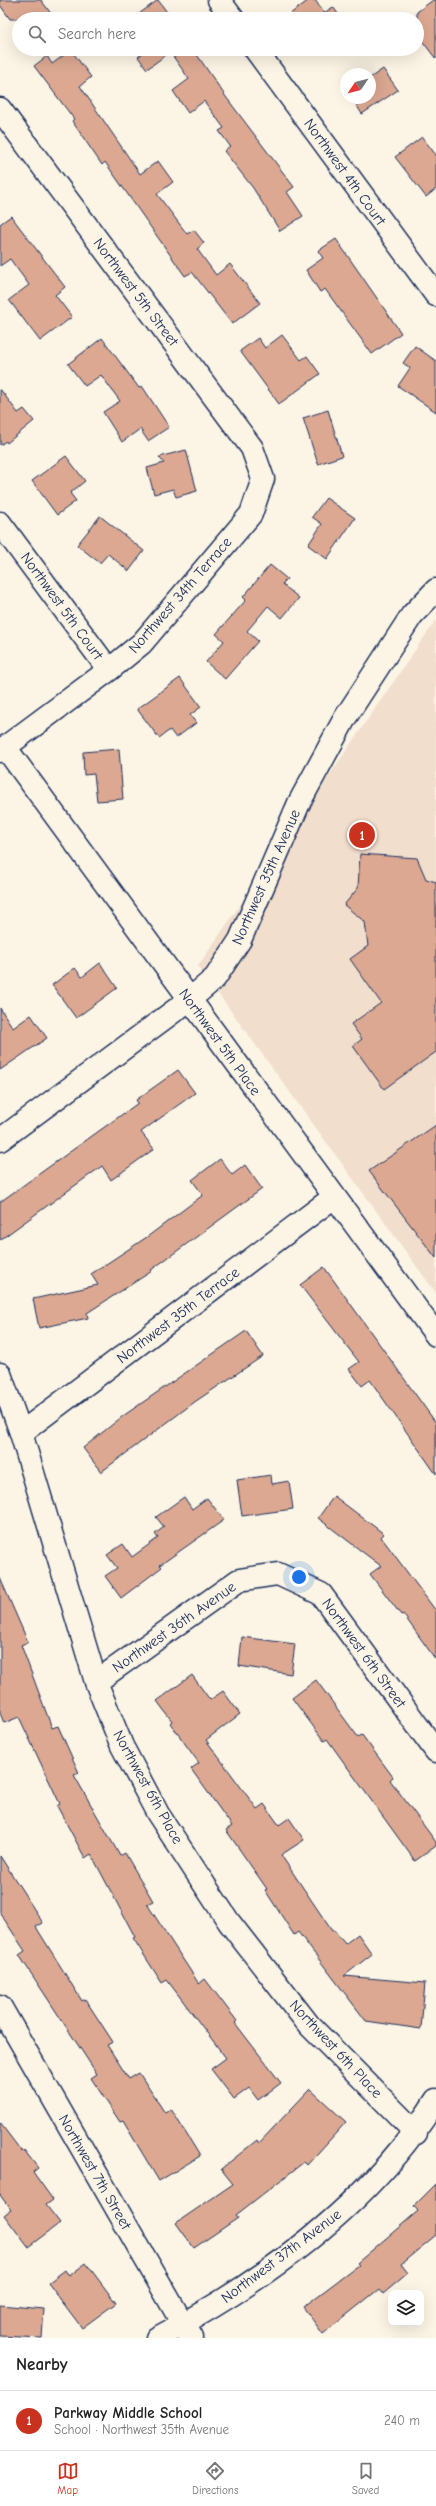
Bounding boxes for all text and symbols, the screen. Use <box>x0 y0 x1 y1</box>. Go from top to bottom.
search box <box>12 12 424 56</box>
icon: search <box>26 23 48 45</box>
text: Search here <box>58 25 136 43</box>
north arrow <box>340 68 376 104</box>
street label: Northwest 4th Court <box>300 115 390 229</box>
street label: Northwest 5th Street <box>89 234 183 350</box>
street label: Northwest 34th Terrace <box>125 533 236 657</box>
street label: Northwest 5th Court <box>17 549 107 664</box>
street label: Northwest 35th Avenue <box>228 806 304 948</box>
pin: 1 <box>349 820 375 850</box>
street label: Northwest 5th Place <box>175 985 265 1099</box>
street label: Northwest 35th Terrace <box>113 1263 243 1367</box>
your location <box>289 1567 309 1587</box>
street label: Northwest 36th Avenue <box>109 1577 240 1676</box>
street label: Northwest 6th Street <box>318 1595 410 1712</box>
street label: Northwest 6th Place <box>109 1727 187 1848</box>
street label: Northwest 6th Place <box>286 1996 386 2102</box>
street label: Northwest 7th Street <box>55 2111 136 2233</box>
street label: Northwest 37th Avenue <box>217 2205 345 2307</box>
map controls <box>388 2290 424 2326</box>
button: layers <box>388 2290 424 2326</box>
text: Nearby <box>16 2355 67 2374</box>
text: Parkway Middle School <box>54 2404 202 2422</box>
text: 1 <box>26 2413 32 2428</box>
text: 240 m <box>384 2413 420 2428</box>
text: School · Northwest 35th Avenue <box>54 2422 229 2437</box>
tab: Map <box>57 2460 79 2497</box>
tab: Directions <box>192 2460 239 2497</box>
tab: Saved <box>352 2460 379 2497</box>

